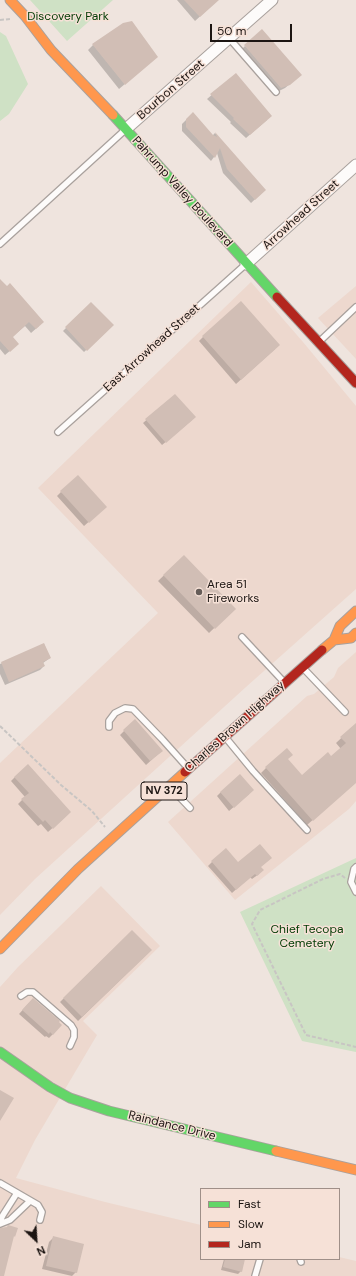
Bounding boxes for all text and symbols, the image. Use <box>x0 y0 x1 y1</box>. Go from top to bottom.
park label: Discovery Park <box>27 10 109 24</box>
scale bar <box>212 16 294 42</box>
text: 50 m <box>217 23 246 39</box>
street label: Bourbon Street <box>134 57 208 123</box>
street label: Pahrump Valley Boulevard <box>129 134 235 250</box>
street label: Arrowhead Street <box>260 177 342 253</box>
street label: East Arrowhead Street <box>101 301 203 395</box>
place label: Area 51 Fireworks <box>207 578 259 606</box>
marker: Area 51 Fireworks <box>194 587 204 597</box>
street label: Charles Brown Highway <box>182 678 288 776</box>
road number: NV 372 <box>141 782 187 800</box>
park label: Chief Tecopa Cemetery <box>271 923 343 951</box>
street label: Raindance Drive <box>127 1108 217 1144</box>
legend <box>200 1188 340 1260</box>
text: Fast <box>238 1196 261 1212</box>
text: Slow <box>238 1216 264 1232</box>
north arrow <box>16 1220 56 1260</box>
text: Jam <box>238 1236 261 1252</box>
text: N <box>34 1243 48 1259</box>

